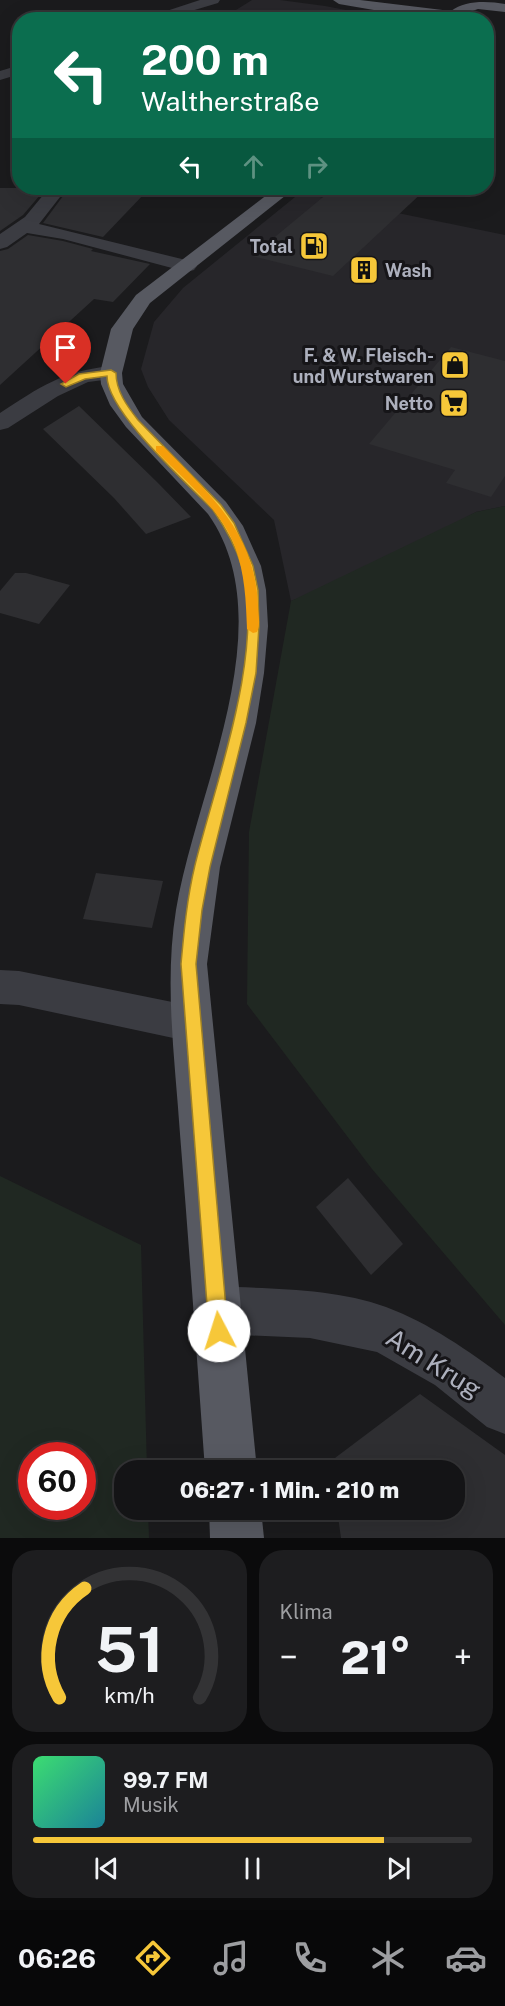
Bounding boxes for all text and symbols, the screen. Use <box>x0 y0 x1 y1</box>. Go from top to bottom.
text: 200 m <box>141 35 269 84</box>
icon: left <box>42 36 120 114</box>
text: Waltherstraße <box>141 85 320 117</box>
icon: left <box>174 150 207 183</box>
icon: ahead <box>237 150 270 183</box>
icon: right <box>300 150 333 183</box>
fuel station icon: Total <box>298 230 330 262</box>
place label: Total <box>250 236 293 257</box>
building icon: Wash <box>348 254 380 286</box>
place label: Wash <box>385 260 432 281</box>
pin <box>40 322 91 384</box>
icon: arrive <box>49 331 82 364</box>
place label: F. & W. Fleisch- und Wurstwaren <box>293 345 434 387</box>
shop icon: F. & W. Fleisch- und Wurstwaren <box>439 349 471 381</box>
supermarket icon: Netto <box>438 387 470 419</box>
place label: Netto <box>385 393 433 414</box>
position arrow <box>187 1299 251 1363</box>
street label: Am Krug <box>381 1322 487 1404</box>
speed limit sign: 60 <box>18 1442 96 1520</box>
text: 06:27 · 1 Min. · 210 m <box>180 1477 399 1503</box>
text: Klima <box>280 1600 333 1624</box>
text: 51 <box>95 1613 164 1686</box>
text: 21° <box>340 1631 411 1684</box>
text: − <box>280 1638 298 1676</box>
text: + <box>454 1638 472 1676</box>
text: km/h <box>104 1683 154 1708</box>
text: 99.7 FM <box>123 1767 208 1793</box>
text: Musik <box>123 1793 179 1817</box>
icon: previous <box>90 1852 123 1885</box>
icon: pause <box>236 1852 269 1885</box>
icon: next <box>382 1852 415 1885</box>
icon: directions <box>132 1937 174 1979</box>
icon: music <box>210 1937 252 1979</box>
icon: phone <box>289 1937 331 1979</box>
icon: climate <box>367 1937 409 1979</box>
icon: car <box>445 1937 487 1979</box>
text: 06:26 <box>18 1942 96 1974</box>

